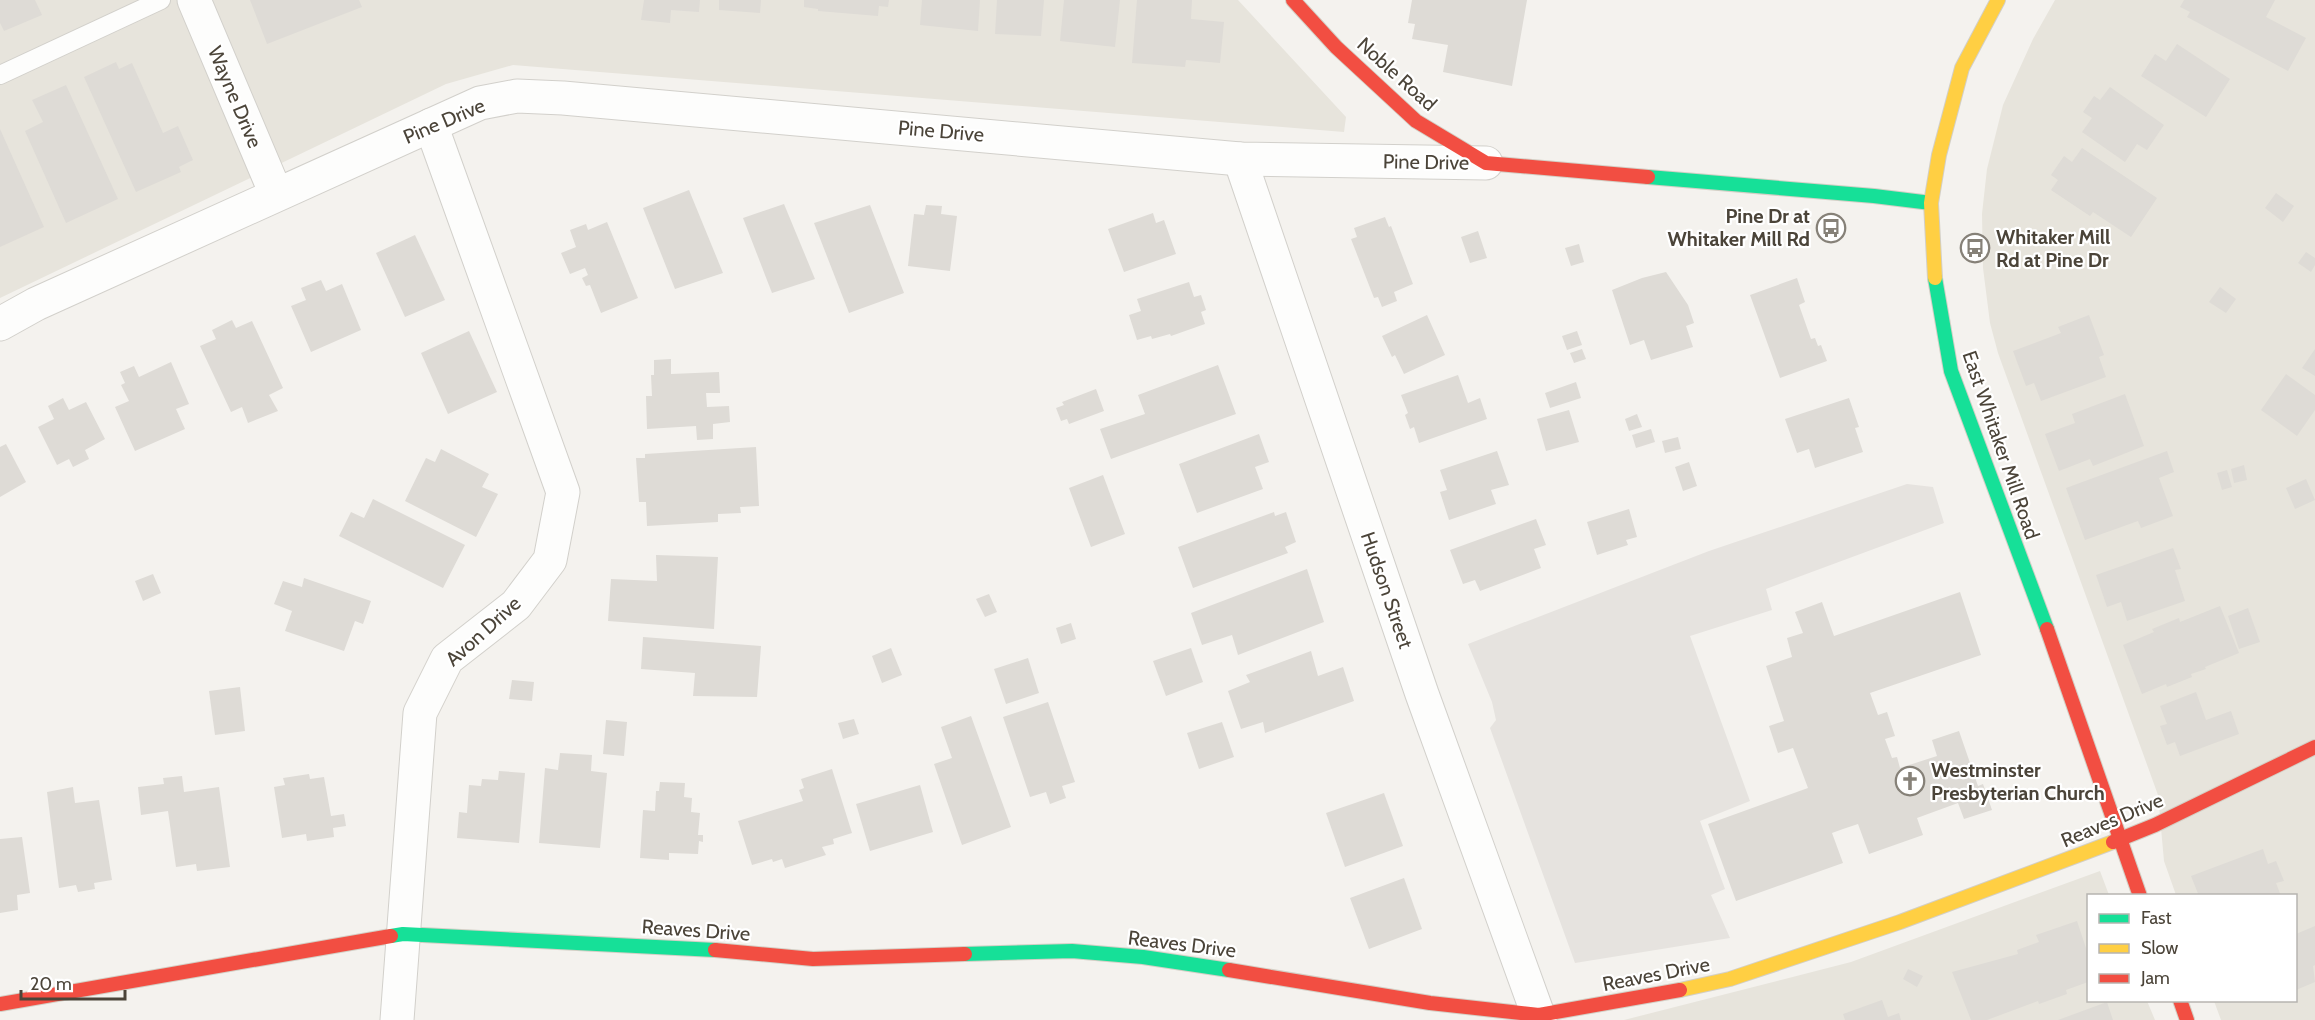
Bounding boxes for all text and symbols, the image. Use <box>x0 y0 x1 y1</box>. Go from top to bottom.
street label: Noble Road <box>1352 32 1442 116</box>
street label: Wayne Drive <box>203 43 267 151</box>
street label: Pine Drive <box>400 93 488 149</box>
street label: Pine Drive <box>897 115 985 147</box>
street label: Pine Drive <box>1383 149 1469 175</box>
place label: Pine Dr at Whitaker Mill Rd <box>1668 204 1810 251</box>
bus stop icon: Pine Dr at Whitaker Mill Rd <box>1815 212 1847 244</box>
place label: Whitaker Mill Rd at Pine Dr <box>1996 225 2110 272</box>
bus stop icon: Whitaker Mill Rd at Pine Dr <box>1959 232 1991 264</box>
street label: East Whitaker Mill Road <box>1957 348 2045 542</box>
street label: Hudson Street <box>1356 528 1418 652</box>
street label: Avon Drive <box>440 591 526 671</box>
place label: Westminster Presbyterian Church <box>1931 758 2105 805</box>
church icon: Westminster Presbyterian Church <box>1894 765 1926 797</box>
street label: Reaves Drive <box>2057 788 2167 852</box>
legend <box>2087 894 2297 1002</box>
text: Fast <box>2141 907 2172 929</box>
street label: Reaves Drive <box>641 914 751 946</box>
street label: Reaves Drive <box>1127 925 1237 963</box>
text: Slow <box>2141 937 2178 959</box>
street label: Reaves Drive <box>1600 952 1712 996</box>
scale bar <box>21 963 124 1001</box>
text: Jam <box>2140 967 2170 989</box>
text: 20 m <box>30 973 72 995</box>

